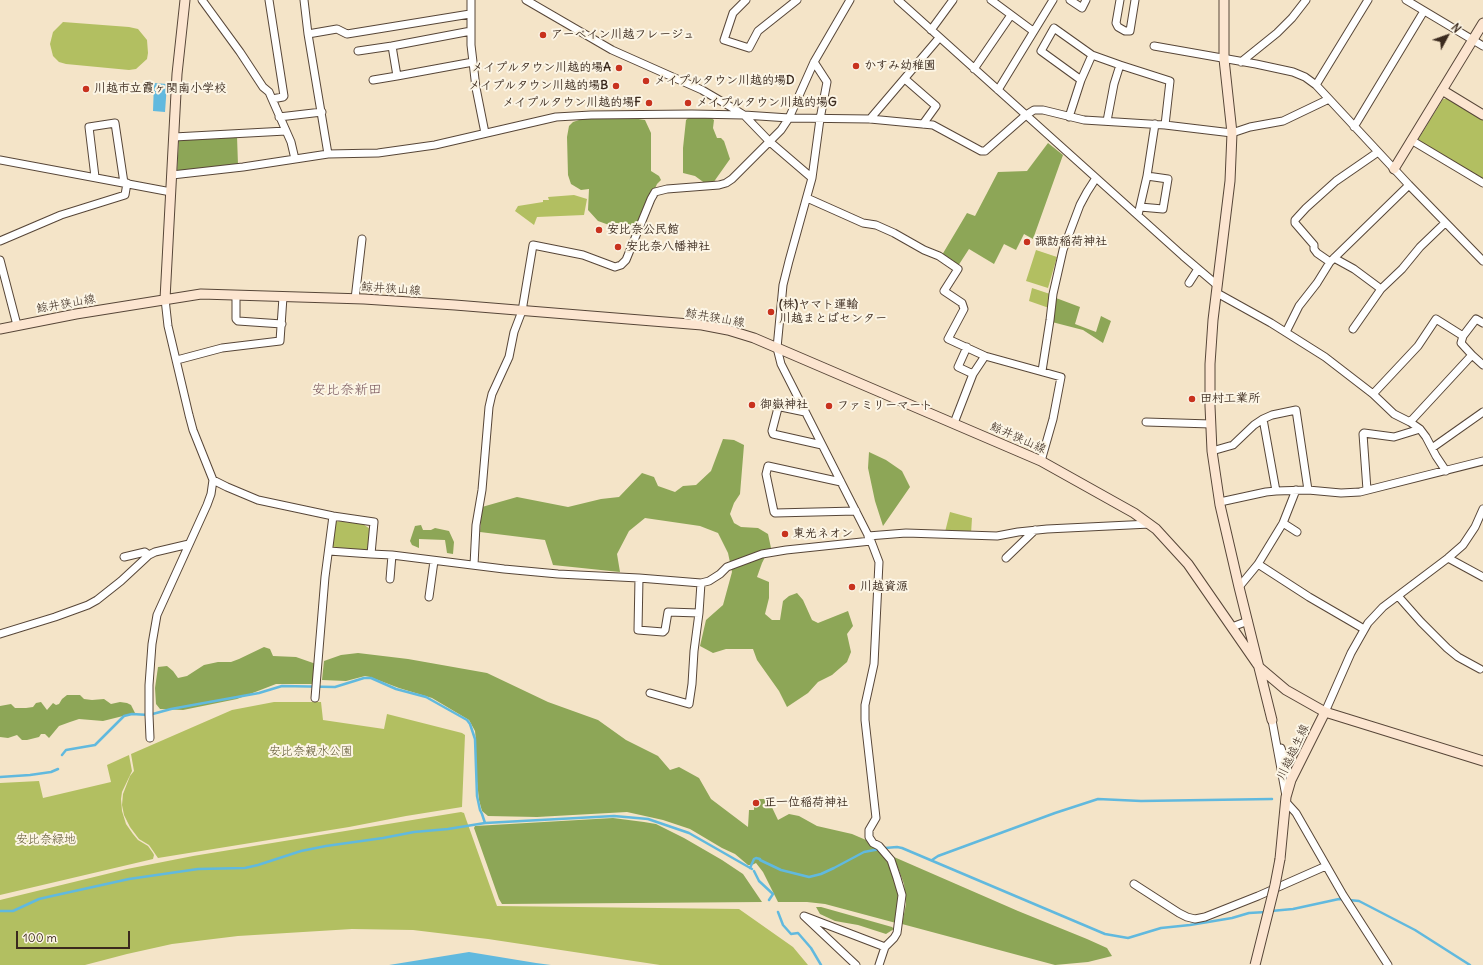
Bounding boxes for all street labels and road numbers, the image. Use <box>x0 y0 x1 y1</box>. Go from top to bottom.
street label: 鯨井狭山線 <box>361 280 421 298</box>
street label: 鯨井狭山線 <box>35 292 97 316</box>
street label: 鯨井狭山線 <box>684 306 746 330</box>
street label: 鯨井狭山線 <box>988 419 1048 457</box>
street label: 川越越生線 <box>1274 722 1312 782</box>

